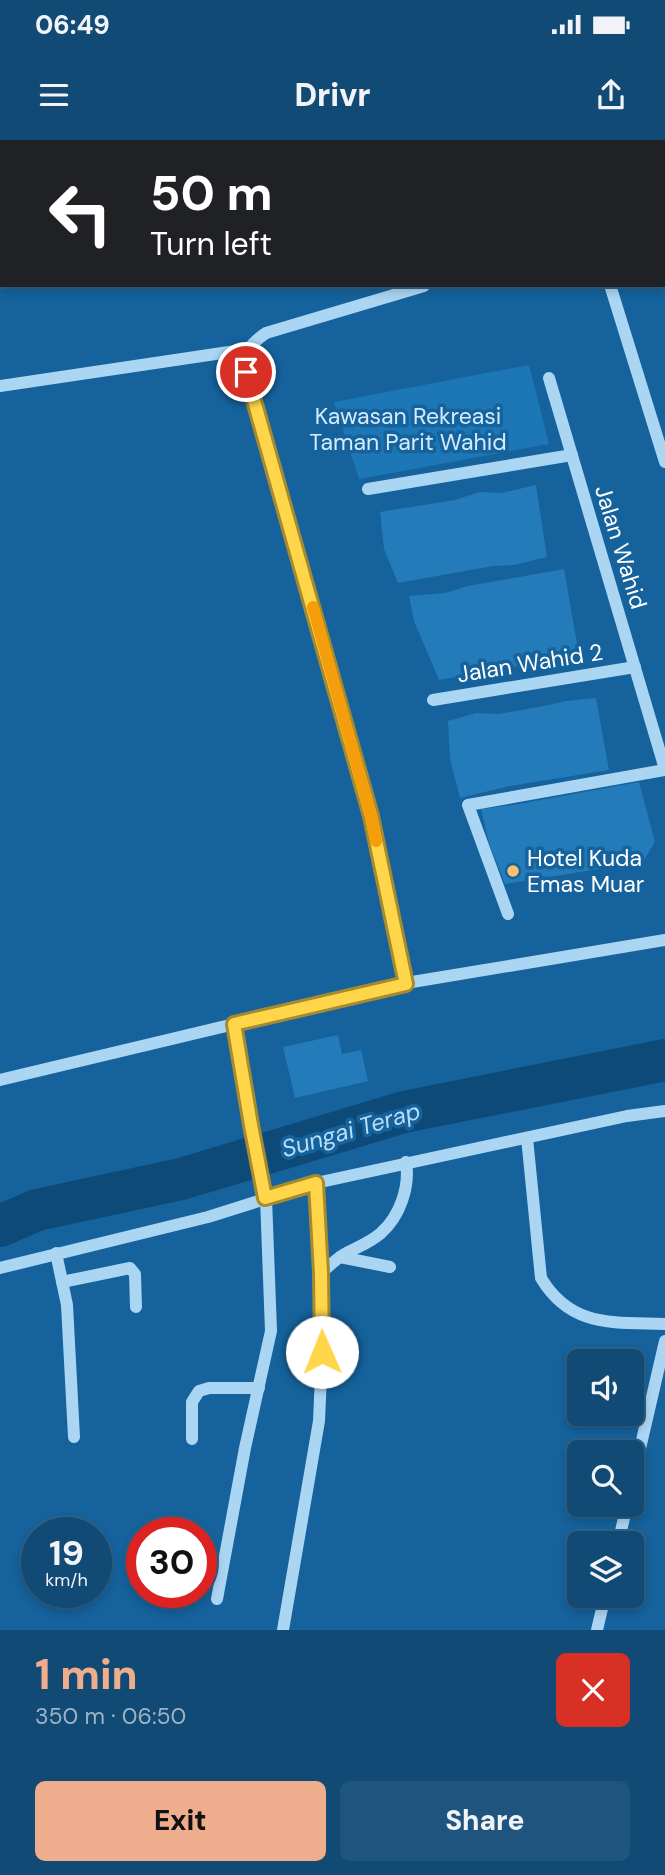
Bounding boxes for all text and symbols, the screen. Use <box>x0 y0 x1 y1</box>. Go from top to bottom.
text: 06:49 <box>35 8 110 42</box>
text: Drivr <box>294 74 371 116</box>
icon: menu <box>35 76 73 114</box>
icon: share <box>592 76 630 114</box>
text: 50 m <box>150 161 273 225</box>
icon: left <box>35 168 126 259</box>
text: Turn left <box>150 223 272 265</box>
pin <box>216 342 276 402</box>
icon: arrive <box>227 353 265 391</box>
park label: Kawasan Rekreasi Taman Parit Wahid <box>309 401 507 457</box>
street label: Jalan Wahid <box>588 482 654 612</box>
street label: Jalan Wahid 2 <box>455 637 605 689</box>
place label: Hotel Kuda Emas Muar <box>527 843 644 899</box>
marker: Hotel Kuda Emas Muar <box>505 863 521 879</box>
water label: Sungai Terap <box>278 1095 424 1164</box>
position arrow <box>285 1315 359 1389</box>
map controls <box>567 1349 644 1608</box>
button: sound <box>567 1349 644 1426</box>
button: search <box>567 1440 644 1517</box>
speed limit sign: 30 <box>126 1517 217 1608</box>
text: 19 <box>49 1530 84 1576</box>
button: layers <box>567 1531 644 1608</box>
text: km/h <box>45 1568 88 1592</box>
text: 1 min <box>35 1647 138 1702</box>
button: close <box>556 1653 630 1727</box>
text: 350 m · 06:50 <box>35 1701 186 1731</box>
button: Exit <box>35 1781 326 1861</box>
button: Share <box>340 1781 630 1861</box>

